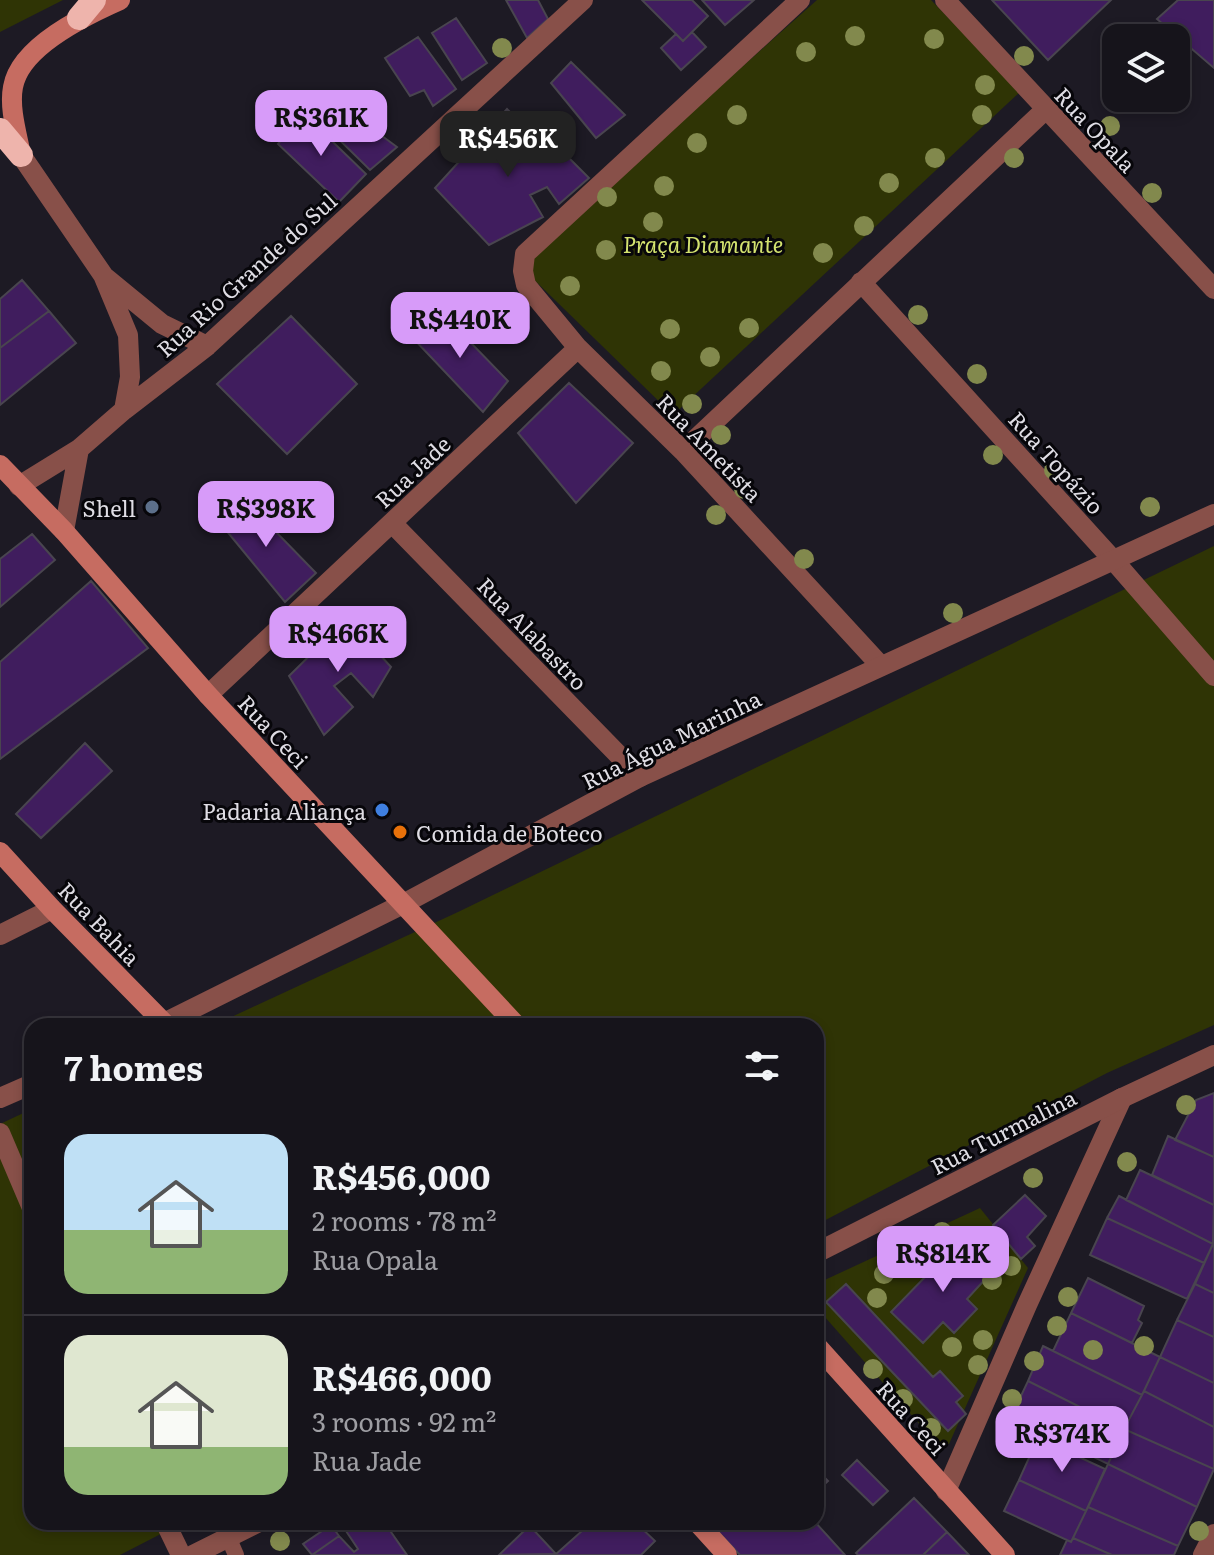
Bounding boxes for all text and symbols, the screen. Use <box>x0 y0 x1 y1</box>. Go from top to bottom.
map controls <box>1102 24 1190 112</box>
button: layers <box>1102 24 1190 112</box>
street label: Rua Opala <box>1048 79 1144 179</box>
pin: R$361K <box>256 90 386 158</box>
text: R$361K <box>273 96 369 135</box>
pin: R$456K <box>443 111 573 179</box>
text: R$456K <box>458 117 558 156</box>
street label: Rua Rio Grande do Sul <box>149 184 343 364</box>
park label: Praça Diamante <box>623 227 783 260</box>
pin: R$440K <box>395 292 525 360</box>
text: R$440K <box>409 298 511 337</box>
street label: Rua Ametista <box>650 385 770 509</box>
street label: Rua Topázio <box>1002 403 1112 521</box>
street label: Rua Jade <box>367 427 457 515</box>
pin: R$398K <box>201 481 331 549</box>
text: R$398K <box>216 487 316 526</box>
place label: Shell <box>83 491 136 524</box>
marker: Shell <box>143 498 161 516</box>
street label: Rua Alabastro <box>470 569 596 697</box>
pin: R$466K <box>273 606 403 674</box>
text: R$466K <box>287 612 389 651</box>
street label: Rua Água Marinha <box>576 681 766 797</box>
street label: Rua Ceci <box>231 687 317 775</box>
place label: Padaria Aliança <box>202 794 366 827</box>
marker: Padaria Aliança <box>373 801 391 819</box>
place label: Comida de Boteco <box>416 816 603 849</box>
marker: Comida de Boteco <box>391 823 409 841</box>
street label: Rua Bahia <box>52 874 149 972</box>
text: 7 homes <box>64 1041 203 1091</box>
icon: filters <box>740 1044 784 1088</box>
street label: Rua Turmalina <box>924 1080 1082 1182</box>
text: R$456,000 <box>312 1150 490 1200</box>
icon: home <box>128 1166 224 1262</box>
text: 2 rooms · 78 m² <box>312 1200 497 1239</box>
pin: R$814K <box>878 1226 1008 1294</box>
text: R$814K <box>895 1232 991 1271</box>
text: Rua Opala <box>312 1239 438 1278</box>
text: R$466,000 <box>312 1351 492 1401</box>
icon: home <box>128 1367 224 1463</box>
street label: Rua Ceci <box>870 1372 954 1462</box>
text: 3 rooms · 92 m² <box>312 1401 496 1440</box>
pin: R$374K <box>997 1406 1127 1474</box>
text: R$374K <box>1013 1412 1111 1451</box>
text: Rua Jade <box>312 1440 422 1479</box>

